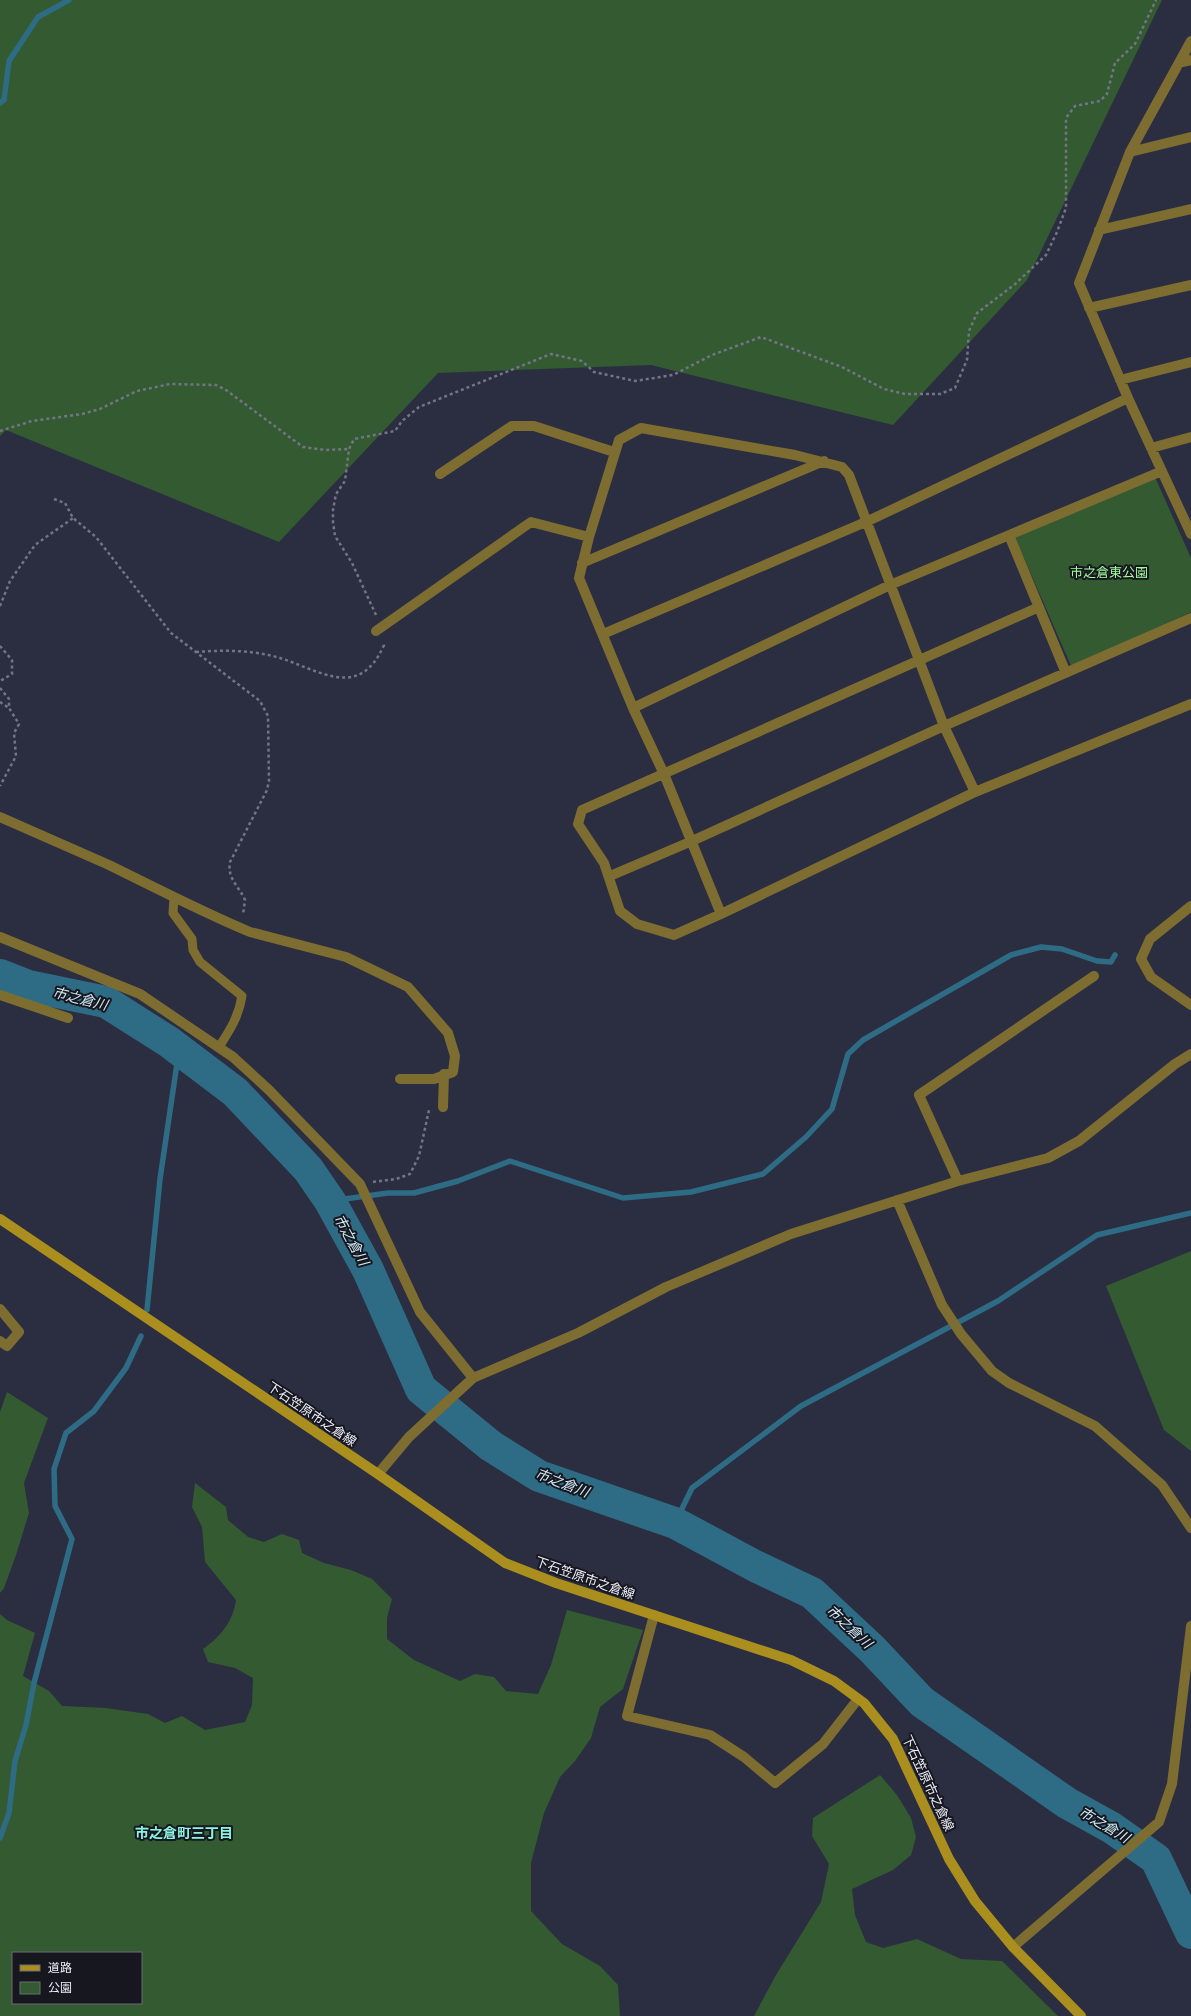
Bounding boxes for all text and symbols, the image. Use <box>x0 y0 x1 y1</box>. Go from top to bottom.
park label: 市之倉東公園 <box>1070 565 1148 580</box>
water label: 市之倉川 <box>51 984 111 1015</box>
water label: 市之倉川 <box>330 1211 373 1270</box>
street label: 下石笠原市之倉線 <box>265 1379 359 1449</box>
water label: 市之倉川 <box>533 1465 593 1502</box>
street label: 下石笠原市之倉線 <box>533 1554 637 1602</box>
water label: 市之倉川 <box>823 1602 877 1654</box>
street label: 下石笠原市之倉線 <box>899 1733 957 1833</box>
water label: 市之倉川 <box>1076 1803 1134 1848</box>
district label: 市之倉町三丁目 <box>135 1825 233 1842</box>
legend <box>12 1952 142 2004</box>
text: 道路 <box>48 1961 72 1975</box>
text: 公園 <box>48 1981 72 1995</box>

